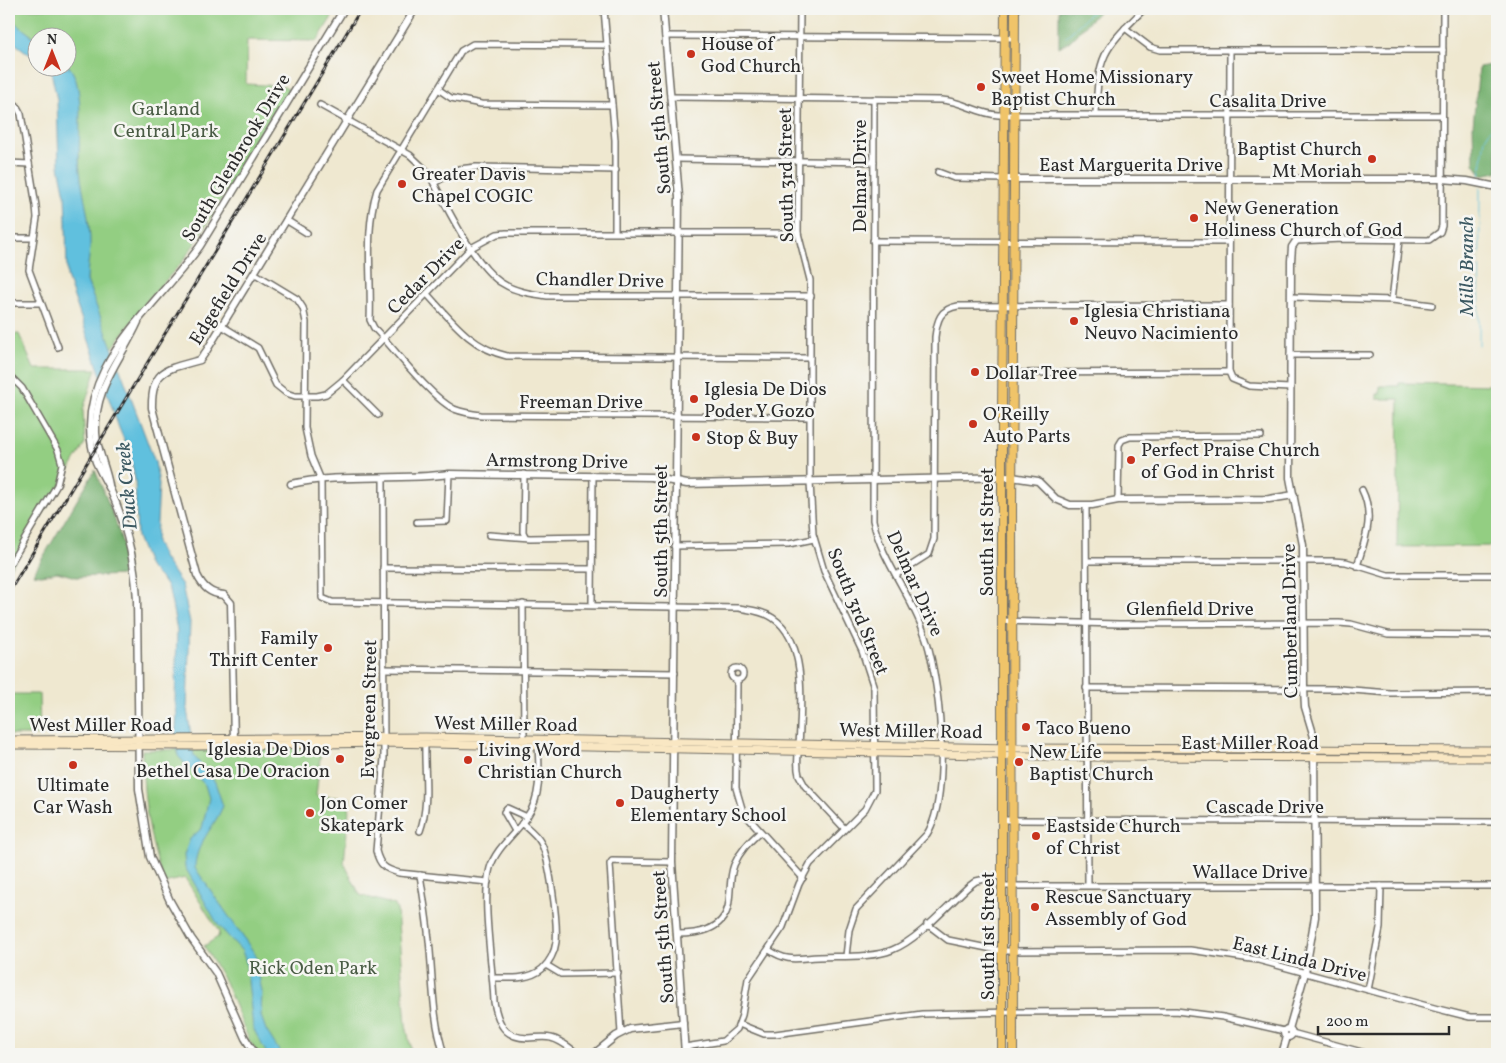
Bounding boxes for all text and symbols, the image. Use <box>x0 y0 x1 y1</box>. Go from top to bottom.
north arrow <box>28 28 78 78</box>
text: N <box>47 31 57 50</box>
place label: House of God Church <box>701 32 801 80</box>
marker: House of God Church <box>685 48 697 60</box>
street label: South 5th Street <box>641 60 679 196</box>
place label: Sweet Home Missionary Baptist Church <box>991 65 1193 113</box>
street label: South Glenbrook Drive <box>176 69 297 247</box>
marker: Sweet Home Missionary Baptist Church <box>975 81 987 93</box>
street label: Casalita Drive <box>1209 89 1327 115</box>
park label: Garland Central Park <box>113 97 219 145</box>
street label: South 3rd Street <box>773 107 801 243</box>
street label: Delmar Drive <box>848 120 874 233</box>
place label: Baptist Church Mt Moriah <box>1237 137 1362 185</box>
street label: East Marguerita Drive <box>1039 153 1223 179</box>
marker: Baptist Church Mt Moriah <box>1366 153 1378 165</box>
place label: Greater Davis Chapel COGIC <box>412 162 534 210</box>
marker: Greater Davis Chapel COGIC <box>396 178 408 190</box>
place label: New Generation Holiness Church of God <box>1204 196 1403 244</box>
marker: New Generation Holiness Church of God <box>1188 212 1200 224</box>
water label: Mills Branch <box>1454 216 1482 317</box>
street label: Edgefield Drive <box>184 228 274 350</box>
street label: Cedar Drive <box>382 232 471 321</box>
street label: Chandler Drive <box>536 267 664 295</box>
place label: Iglesia Christiana Neuvo Nacimiento <box>1084 299 1238 347</box>
marker: Iglesia Christiana Neuvo Nacimiento <box>1068 315 1080 327</box>
place label: Dollar Tree <box>985 361 1077 387</box>
marker: Dollar Tree <box>969 366 981 378</box>
place label: Iglesia De Dios Poder Y Gozo <box>704 377 827 425</box>
street label: Freeman Drive <box>519 390 643 416</box>
marker: Iglesia De Dios Poder Y Gozo <box>688 393 700 405</box>
place label: O'Reilly Auto Parts <box>983 402 1070 450</box>
marker: O'Reilly Auto Parts <box>967 418 979 430</box>
place label: Stop & Buy <box>706 426 798 452</box>
marker: Stop & Buy <box>690 431 702 443</box>
place label: Perfect Praise Church of God in Christ <box>1141 438 1320 486</box>
water label: Duck Creek <box>110 441 146 531</box>
street label: Armstrong Drive <box>486 448 628 476</box>
marker: Perfect Praise Church of God in Christ <box>1125 454 1137 466</box>
street label: South 5th Street <box>649 464 675 598</box>
street label: South 1st Street <box>975 467 1001 596</box>
street label: Delmar Drive <box>879 527 949 641</box>
street label: Cumberland Drive <box>1277 543 1305 699</box>
street label: South 3rd Street <box>820 544 895 680</box>
street label: Glenfield Drive <box>1126 597 1254 623</box>
place label: Family Thrift Center <box>209 626 318 674</box>
street label: Evergreen Street <box>356 639 384 779</box>
marker: Family Thrift Center <box>322 642 334 654</box>
street label: West Miller Road <box>434 711 578 739</box>
street label: West Miller Road <box>29 713 173 739</box>
place label: Taco Bueno <box>1036 716 1131 742</box>
street label: West Miller Road <box>839 718 983 746</box>
marker: Taco Bueno <box>1020 721 1032 733</box>
street label: East Miller Road <box>1181 731 1319 757</box>
place label: Iglesia De Dios Bethel Casa De Oracion <box>136 737 330 785</box>
place label: Living Word Christian Church <box>478 738 622 786</box>
place label: New Life Baptist Church <box>1029 740 1154 788</box>
marker: Iglesia De Dios Bethel Casa De Oracion <box>334 753 346 765</box>
marker: Living Word Christian Church <box>462 754 474 766</box>
marker: New Life Baptist Church <box>1013 756 1025 768</box>
marker: Ultimate Car Wash <box>67 759 79 771</box>
place label: Ultimate Car Wash <box>33 773 113 821</box>
place label: Daugherty Elementary School <box>630 781 787 829</box>
place label: Jon Comer Skatepark <box>320 791 408 839</box>
street label: Cascade Drive <box>1206 795 1324 821</box>
marker: Daugherty Elementary School <box>614 797 626 809</box>
marker: Jon Comer Skatepark <box>304 807 316 819</box>
place label: Eastside Church of Christ <box>1046 814 1181 862</box>
marker: Eastside Church of Christ <box>1030 830 1042 842</box>
street label: Wallace Drive <box>1192 860 1308 886</box>
street label: South 5th Street <box>646 869 682 1005</box>
street label: South 1st Street <box>976 871 1002 1000</box>
place label: Rescue Sanctuary Assembly of God <box>1045 885 1192 933</box>
marker: Rescue Sanctuary Assembly of God <box>1029 901 1041 913</box>
street label: East Linda Drive <box>1230 931 1369 989</box>
park label: Rick Oden Park <box>249 956 377 982</box>
scale bar <box>1318 1003 1450 1035</box>
text: 200 m <box>1326 1012 1369 1033</box>

